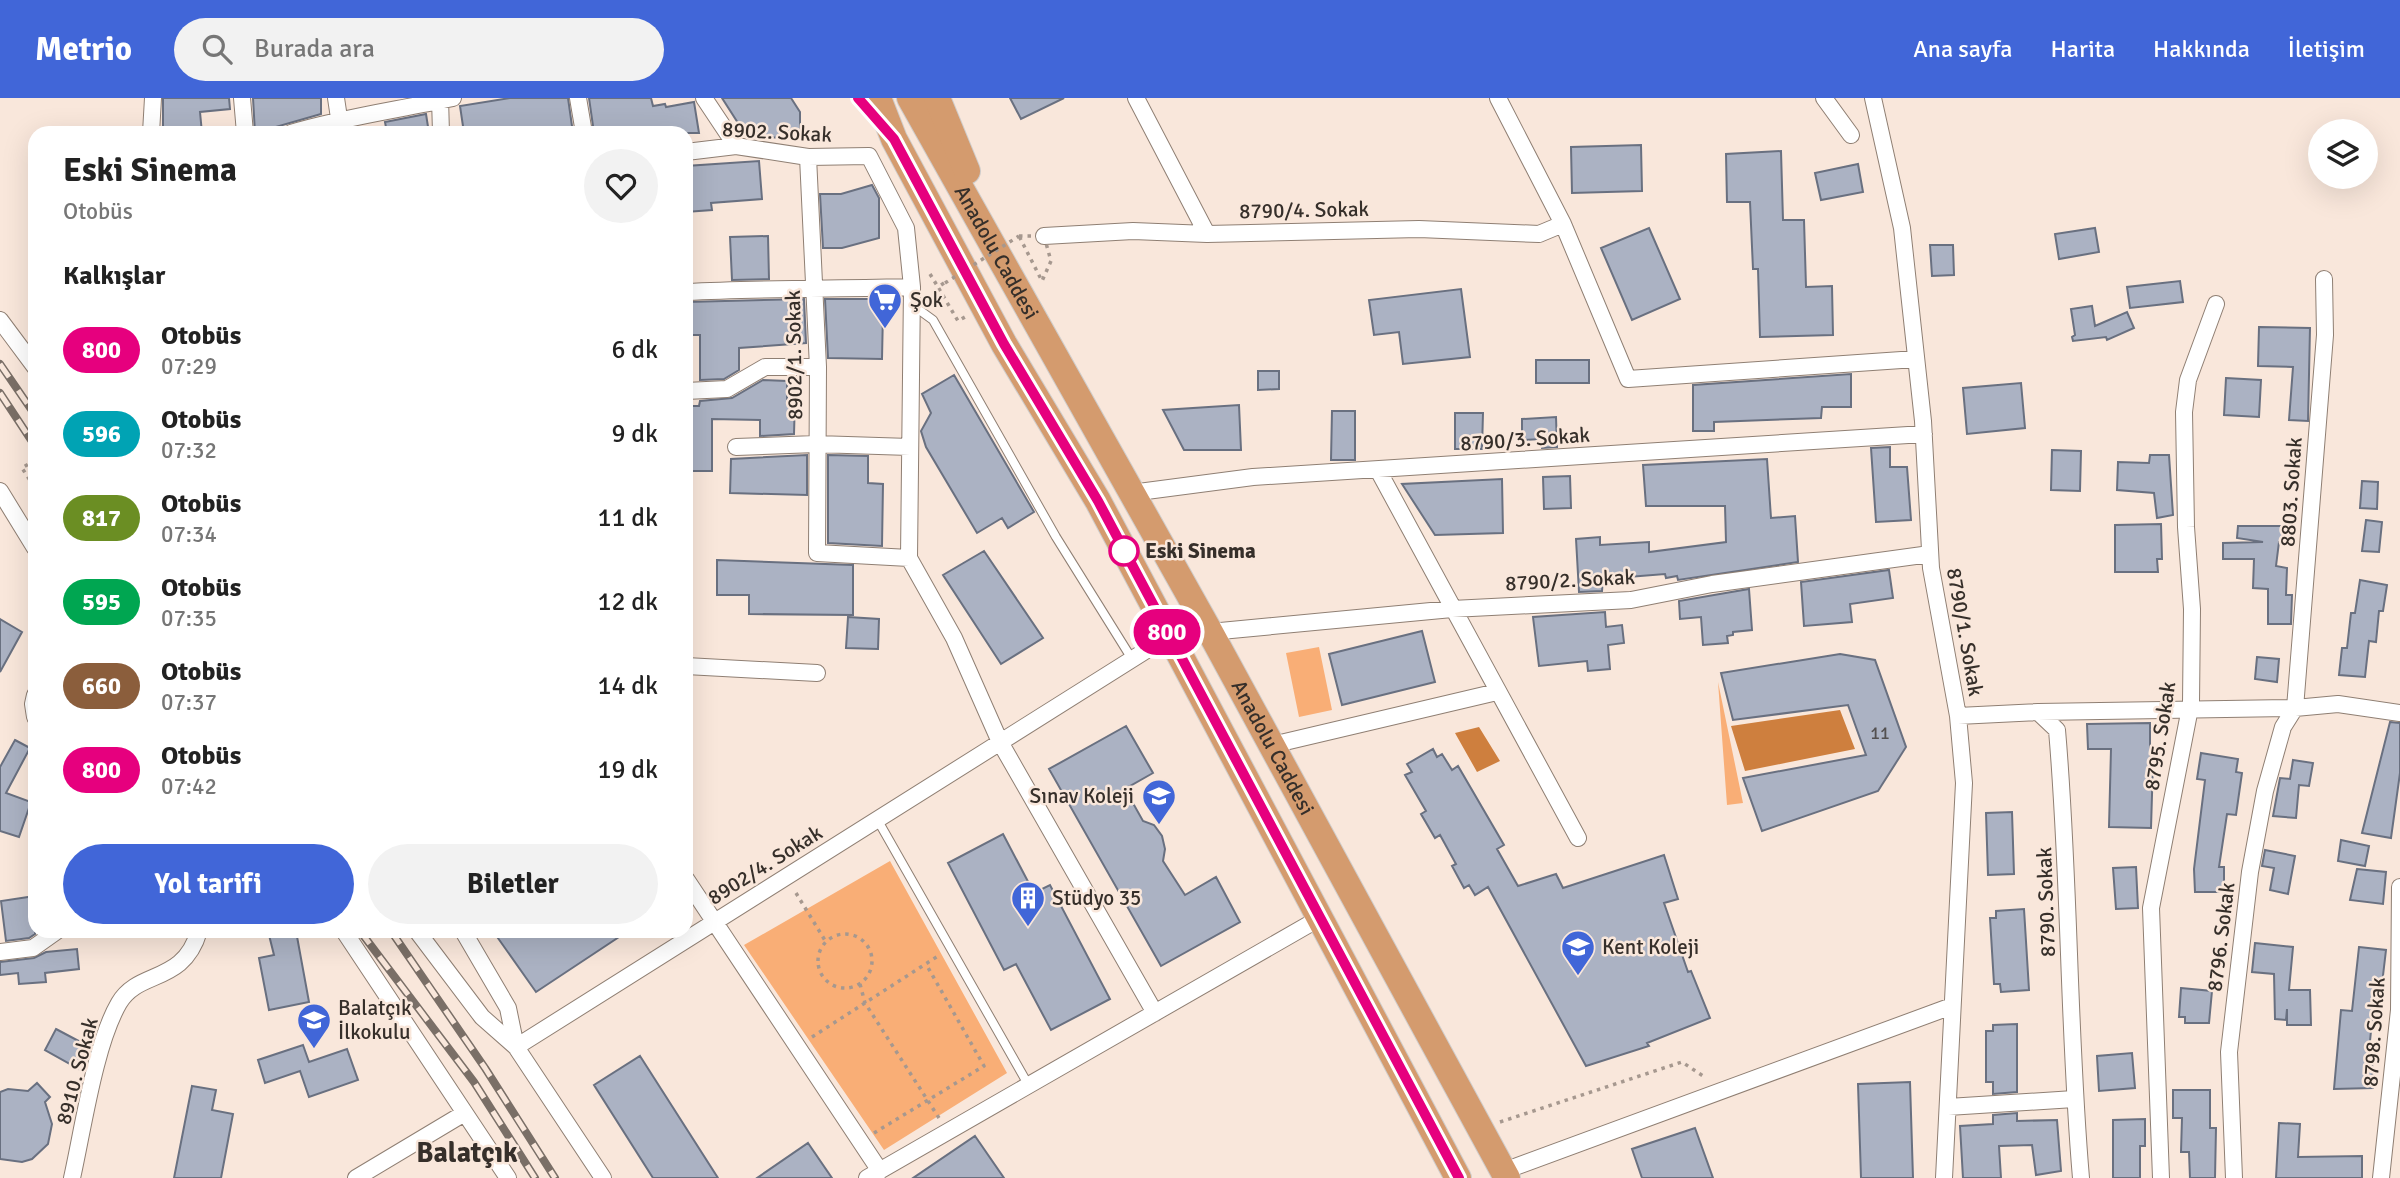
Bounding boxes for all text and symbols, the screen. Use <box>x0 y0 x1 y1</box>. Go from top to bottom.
search box <box>174 18 664 81</box>
text: Metrio <box>35 29 132 70</box>
icon: search <box>198 30 236 68</box>
text: Burada ara <box>254 33 375 65</box>
text: Ana sayfa <box>1913 34 2013 64</box>
text: Harita <box>2051 34 2115 64</box>
text: Hakkında <box>2153 34 2250 64</box>
text: İletişim <box>2288 34 2365 64</box>
street label: 8902. Sokak <box>721 116 833 148</box>
map controls <box>2308 119 2378 189</box>
button: layers <box>2308 119 2378 189</box>
button: heart <box>584 149 658 223</box>
text: Eski Sinema <box>63 150 237 191</box>
street label: Anadolu Caddesi <box>949 181 1045 324</box>
street label: 8790/4. Sokak <box>1239 196 1370 224</box>
text: Otobüs <box>63 197 133 226</box>
text: Kalkışlar <box>63 260 165 292</box>
supermarket icon: Şok <box>866 281 904 330</box>
place label: Şok <box>910 287 944 313</box>
street label: 8902/1. Sokak <box>780 289 808 420</box>
text: Otobüs <box>161 320 241 352</box>
text: 6 dk <box>611 334 658 366</box>
text: 800 <box>82 335 121 365</box>
text: 07:29 <box>161 352 217 381</box>
text: Otobüs <box>161 404 241 436</box>
text: 9 dk <box>611 418 658 450</box>
text: 596 <box>82 419 121 449</box>
street label: 8790/3. Sokak <box>1459 421 1591 457</box>
text: 07:32 <box>161 436 217 465</box>
street label: 8803. Sokak <box>2274 436 2308 548</box>
text: Otobüs <box>161 488 241 520</box>
text: 11 dk <box>597 502 658 534</box>
text: 817 <box>82 503 121 533</box>
text: 07:34 <box>161 520 217 549</box>
marker: Eski Sinema <box>1109 536 1139 566</box>
place label: Eski Sinema <box>1145 538 1256 564</box>
street label: 8790/2. Sokak <box>1504 564 1636 596</box>
street label: 8790/1. Sokak <box>1941 566 1989 699</box>
text: Otobüs <box>161 572 241 604</box>
text: 12 dk <box>597 586 658 618</box>
text: 595 <box>82 587 121 617</box>
text: 07:35 <box>161 604 217 633</box>
line badge: 800 <box>1127 609 1207 655</box>
text: 800 <box>1148 617 1186 647</box>
text: Otobüs <box>161 656 241 688</box>
text: 14 dk <box>597 670 658 702</box>
text: 660 <box>82 671 121 701</box>
street label: Anadolu Caddesi <box>1226 675 1320 820</box>
street label: 8795. Sokak <box>2139 679 2182 792</box>
text: 07:37 <box>161 688 217 717</box>
house number: 11 <box>1870 722 1890 744</box>
text: Otobüs <box>161 740 241 772</box>
text: 19 dk <box>597 754 658 786</box>
text: 800 <box>82 755 121 785</box>
text: 07:42 <box>161 772 217 801</box>
school or university icon: Sınav Koleji <box>1140 777 1178 826</box>
place label: Sınav Koleji <box>1030 783 1134 809</box>
street label: 8902/4. Sokak <box>703 819 827 910</box>
button: Yol tarifi <box>63 844 354 924</box>
button: Biletler <box>368 844 658 924</box>
street label: 8790. Sokak <box>2031 846 2061 957</box>
building icon: Stüdyo 35 <box>1009 879 1047 928</box>
street label: 8796. Sokak <box>2201 880 2241 993</box>
place label: Stüdyo 35 <box>1052 885 1141 911</box>
school or university icon: Kent Koleji <box>1559 928 1597 977</box>
place label: Kent Koleji <box>1602 934 1699 960</box>
street label: 8798. Sokak <box>2357 976 2391 1088</box>
place label: Balatçık İlkokulu <box>338 995 412 1045</box>
school or university icon: Balatçık İlkokulu <box>295 1001 333 1050</box>
street label: 8910. Sokak <box>50 1014 104 1127</box>
district label: Balatçık <box>416 1136 518 1170</box>

